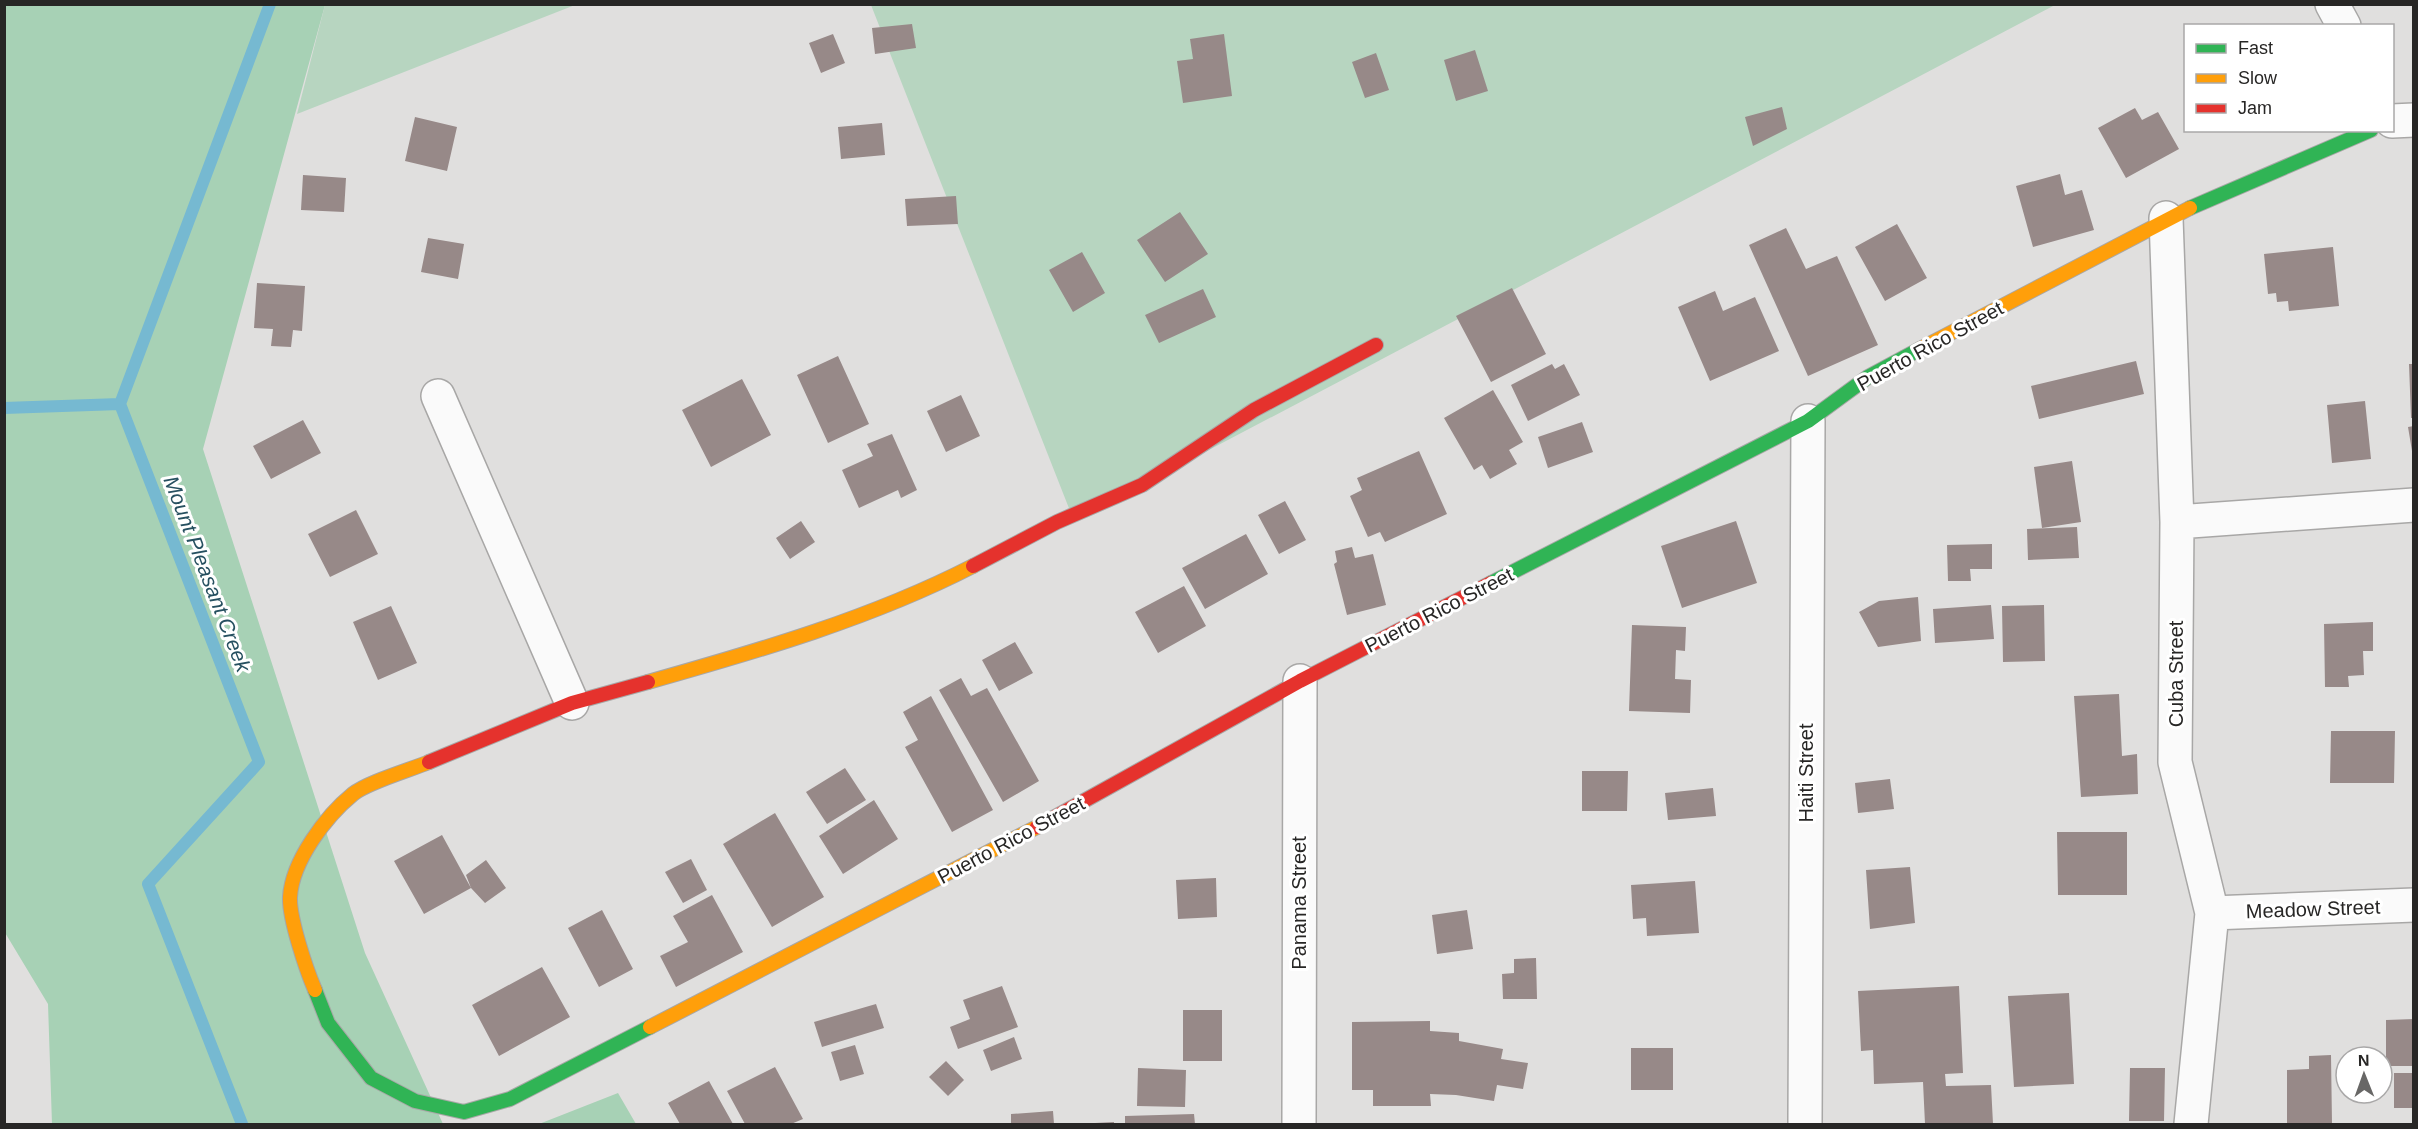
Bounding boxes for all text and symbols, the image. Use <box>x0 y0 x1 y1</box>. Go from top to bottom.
legend <box>2184 24 2394 132</box>
text: Fast <box>2238 38 2273 58</box>
text: Slow <box>2238 68 2278 88</box>
text: Jam <box>2238 98 2272 118</box>
street label: Puerto Rico Street <box>1853 297 2007 395</box>
water label: Mount Pleasant Creek <box>159 473 256 676</box>
street label: Puerto Rico Street <box>1361 563 1517 657</box>
street label: Cuba Street <box>2165 620 2187 727</box>
street label: Haiti Street <box>1795 723 1817 822</box>
street label: Puerto Rico Street <box>934 792 1089 888</box>
street label: Panama Street <box>1288 836 1310 970</box>
street label: Meadow Street <box>2245 896 2381 922</box>
north arrow <box>2334 1045 2394 1105</box>
text: N <box>2358 1052 2370 1069</box>

